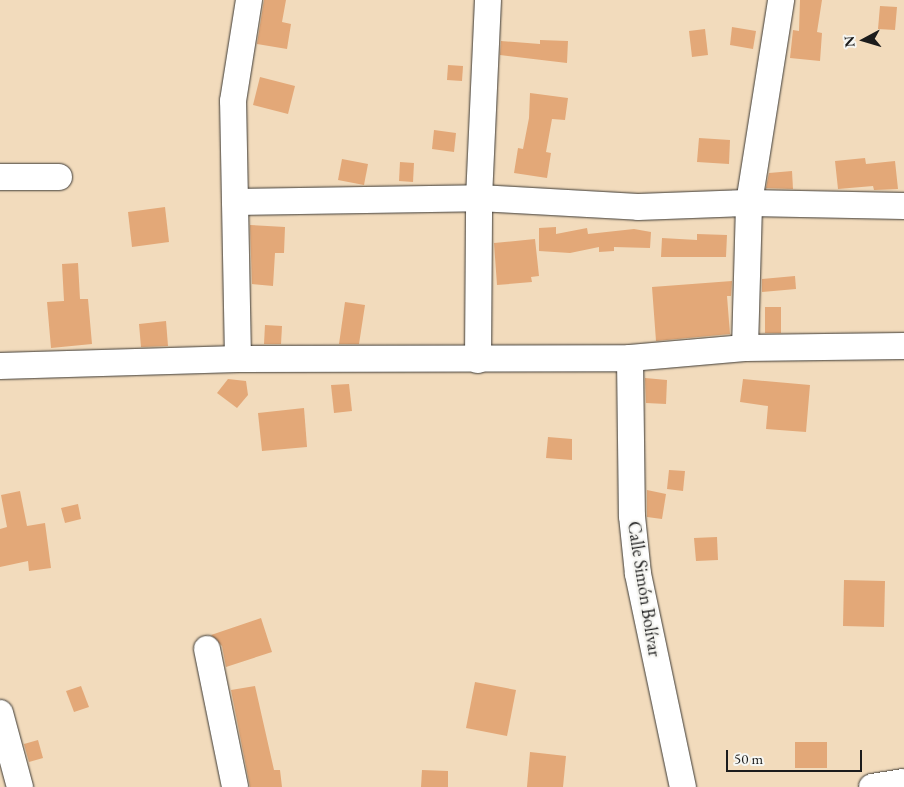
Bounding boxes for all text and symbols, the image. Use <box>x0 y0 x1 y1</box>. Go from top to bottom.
north arrow <box>839 15 889 65</box>
text: N <box>840 35 859 48</box>
street label: Calle Simón Bolívar <box>623 520 665 658</box>
scale bar <box>729 740 865 772</box>
text: 50 m <box>734 749 763 768</box>

